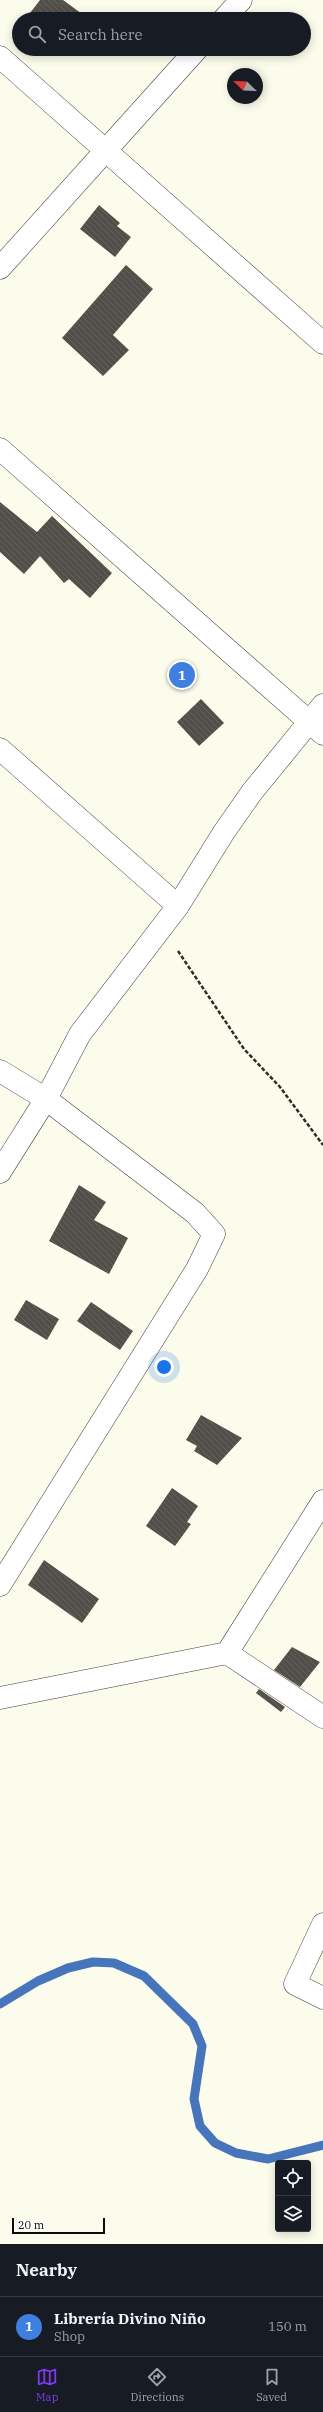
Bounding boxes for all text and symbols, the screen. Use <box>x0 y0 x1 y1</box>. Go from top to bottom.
search box <box>12 12 311 56</box>
icon: search <box>26 23 48 45</box>
text: Search here <box>58 25 143 44</box>
north arrow <box>227 68 263 104</box>
pin: 1 <box>169 660 195 690</box>
your location <box>154 1357 174 1377</box>
map controls <box>275 2160 311 2232</box>
button: locate <box>275 2160 311 2196</box>
button: layers <box>275 2196 311 2232</box>
scale bar <box>12 2216 105 2235</box>
text: 20 m <box>18 2218 44 2232</box>
text: Nearby <box>16 2259 77 2281</box>
text: Librería Divino Niño <box>54 2309 206 2328</box>
text: 1 <box>25 2318 33 2335</box>
text: 150 m <box>268 2318 307 2335</box>
text: Shop <box>54 2328 85 2345</box>
tab: Map <box>36 2366 58 2404</box>
tab: Directions <box>130 2366 184 2404</box>
tab: Saved <box>256 2366 287 2404</box>

